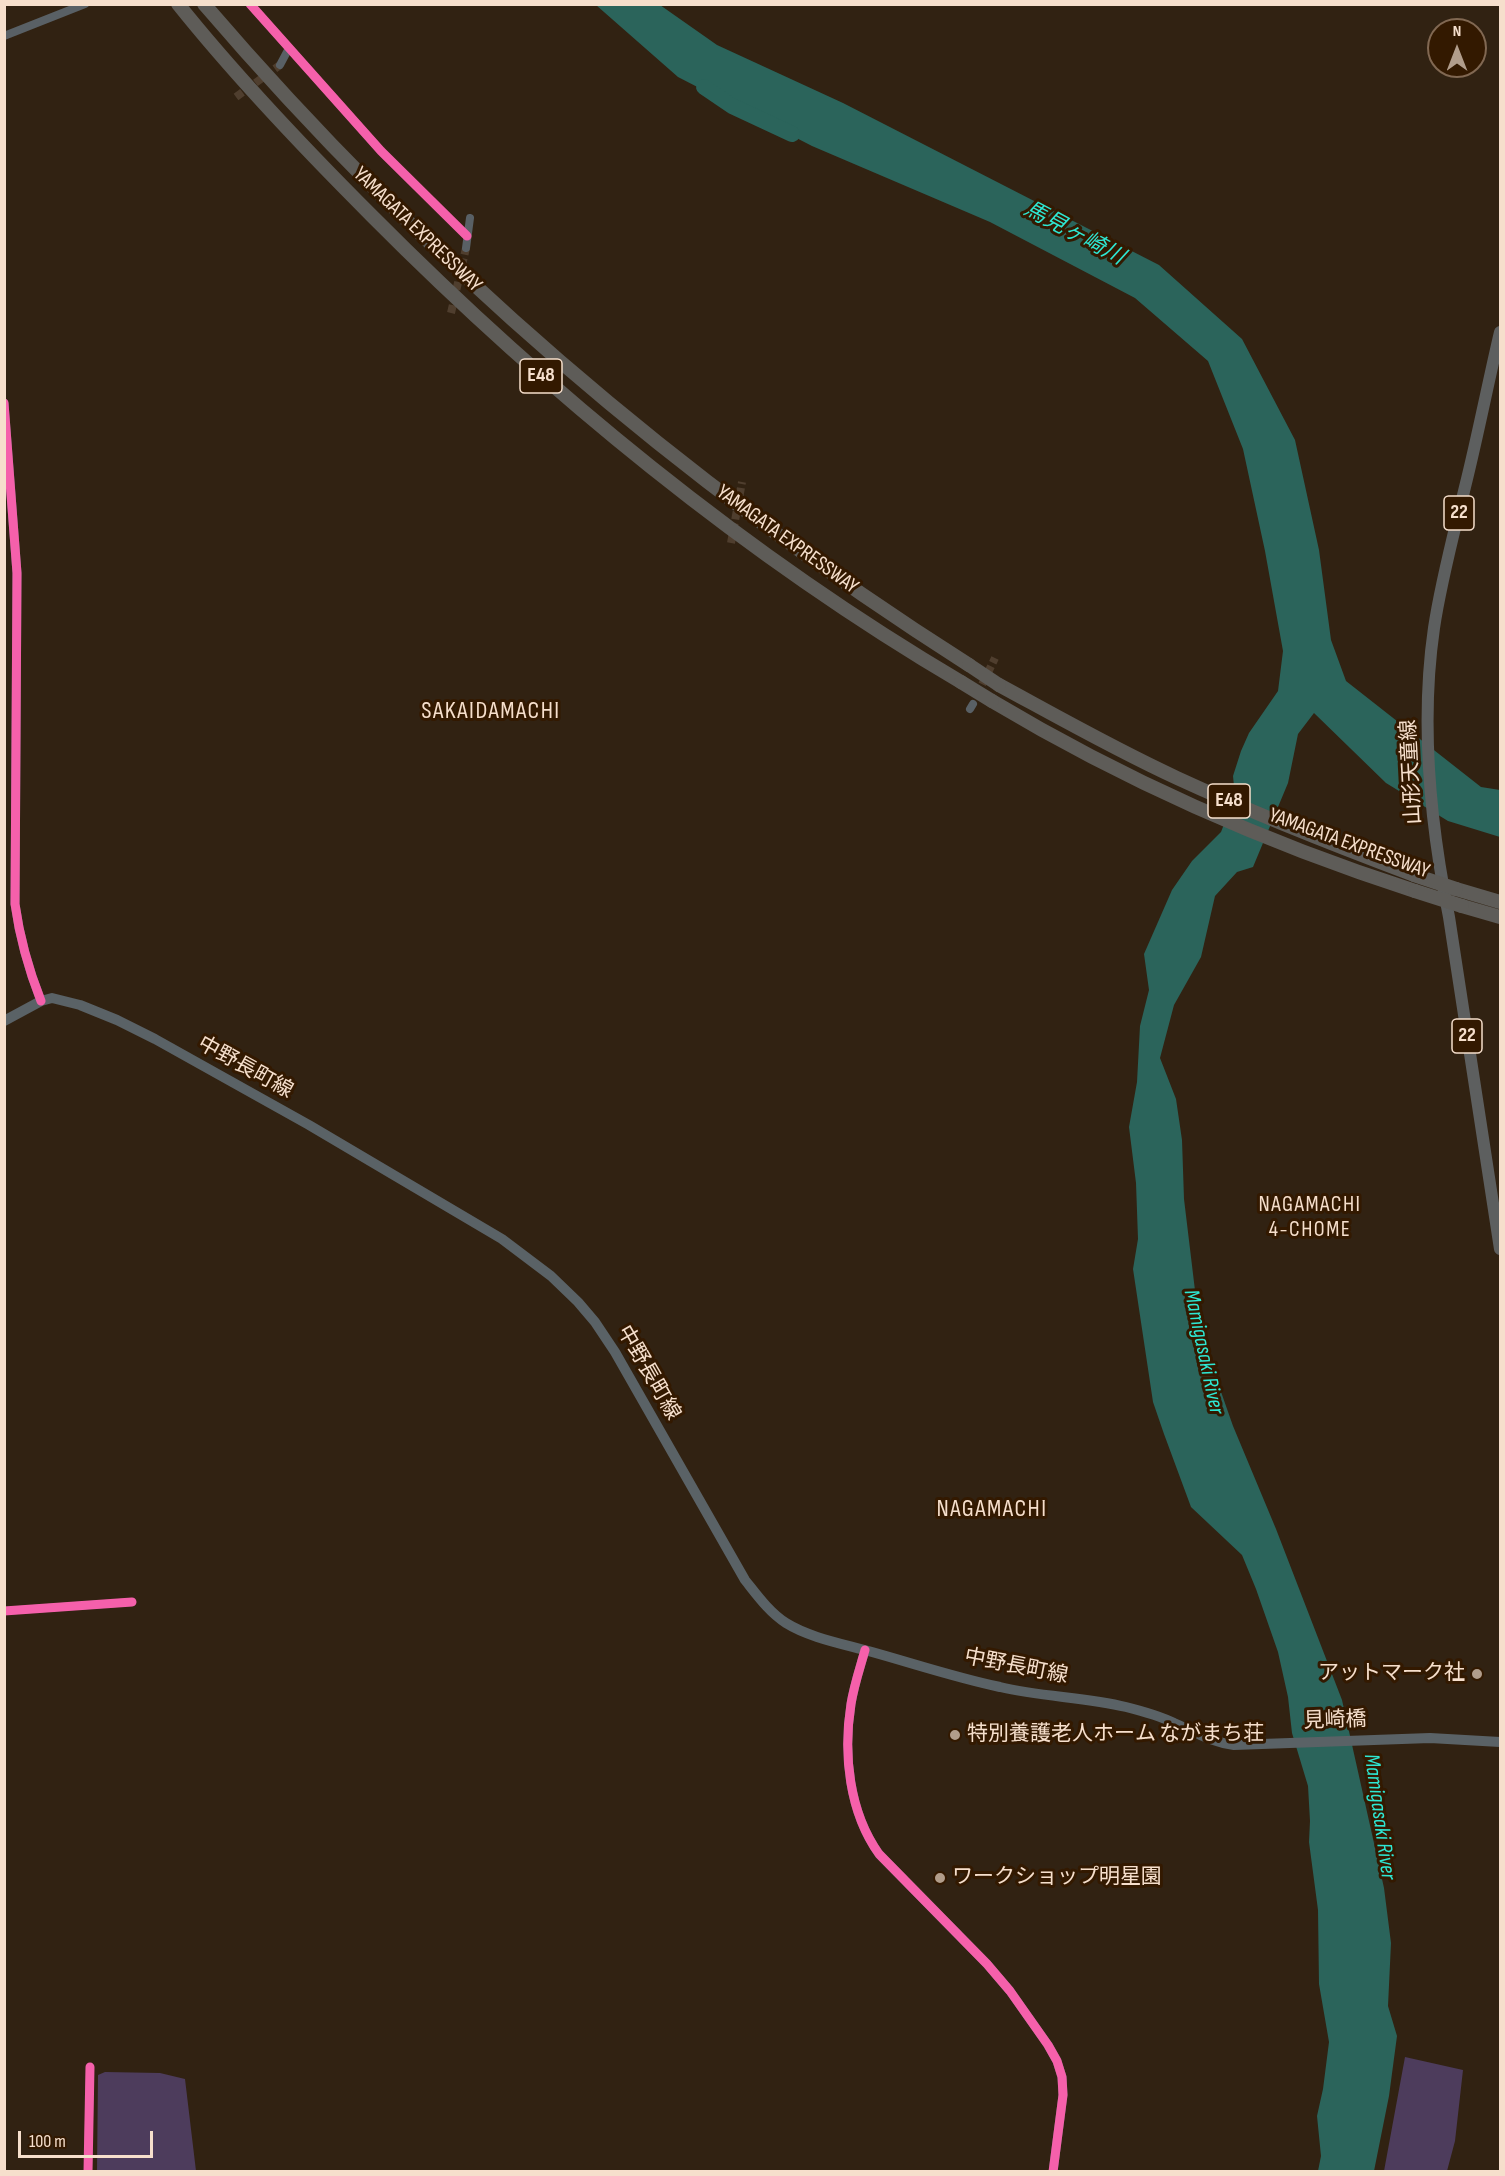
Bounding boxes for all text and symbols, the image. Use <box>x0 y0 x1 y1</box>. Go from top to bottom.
north arrow <box>1427 18 1487 78</box>
text: N <box>1453 22 1461 41</box>
street label: YAMAGATA EXPRESSWAY <box>347 162 487 298</box>
water label: 馬見ヶ崎川 <box>1019 197 1129 271</box>
road number: E48 <box>520 359 562 393</box>
street label: YAMAGATA EXPRESSWAY <box>711 480 863 600</box>
road number: 22 <box>1444 496 1474 530</box>
district label: SAKAIDAMACHI <box>421 698 561 726</box>
street label: 山形天童線 <box>1397 719 1427 825</box>
road number: E48 <box>1208 784 1250 818</box>
street label: YAMAGATA EXPRESSWAY <box>1265 803 1433 885</box>
road number: 22 <box>1452 1019 1482 1053</box>
street label: 中野長町線 <box>193 1032 297 1104</box>
district label: NAGAMACHI 4-CHOME <box>1259 1192 1361 1244</box>
water label: Mamigasaki River <box>1177 1287 1229 1417</box>
street label: 中野長町線 <box>611 1321 685 1425</box>
district label: NAGAMACHI <box>936 1496 1048 1524</box>
street label: 中野長町線 <box>962 1645 1070 1689</box>
place label: アットマーク社 <box>1318 1661 1465 1687</box>
marker: アットマーク社 <box>1470 1667 1484 1681</box>
street label: 見崎橋 <box>1303 1707 1367 1735</box>
place label: 特別養護老人ホーム ながまち荘 <box>967 1722 1264 1748</box>
marker: 特別養護老人ホーム ながまち荘 <box>948 1728 962 1742</box>
water label: Mamigasaki River <box>1357 1753 1401 1881</box>
place label: ワークショップ明星園 <box>952 1865 1162 1891</box>
marker: ワークショップ明星園 <box>933 1871 947 1885</box>
scale bar <box>21 2119 156 2157</box>
text: 100 m <box>29 2131 66 2152</box>

